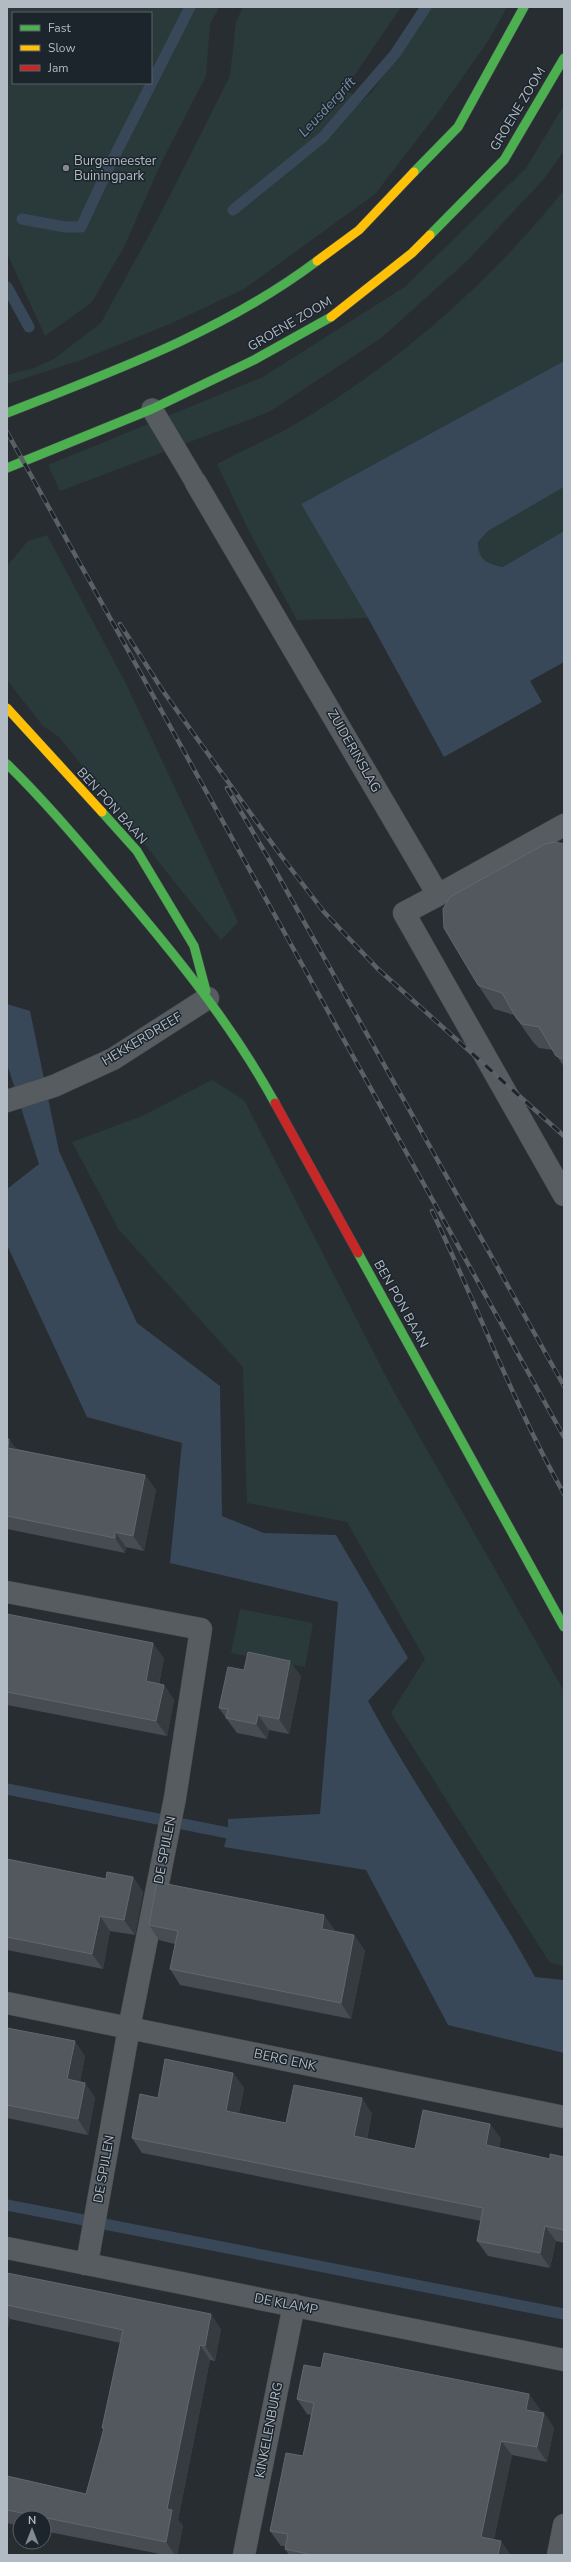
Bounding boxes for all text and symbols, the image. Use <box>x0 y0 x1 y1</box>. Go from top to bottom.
legend <box>12 12 152 84</box>
text: Fast <box>48 20 71 36</box>
text: Slow <box>48 40 76 56</box>
text: Jam <box>47 60 69 76</box>
street label: GROENE ZOOM <box>486 64 550 154</box>
water label: Leusdergrift <box>294 72 361 141</box>
place label: Burgemeester Buiningpark <box>74 152 157 185</box>
marker: Burgemeester Buiningpark <box>61 163 71 173</box>
street label: GROENE ZOOM <box>244 293 336 355</box>
street label: ZUIDERINSLAG <box>323 706 385 796</box>
street label: BEN PON BAAN <box>73 764 151 848</box>
street label: HEKKERDREEF <box>99 1008 185 1070</box>
street label: BEN PON BAAN <box>369 1257 433 1351</box>
street label: DE SPIJLEN <box>150 1815 180 1885</box>
street label: BERG ENK <box>252 2045 319 2076</box>
street label: DE SPIJLEN <box>89 2134 119 2204</box>
street label: DE KLAMP <box>253 2289 319 2319</box>
street label: KINKELENBURG <box>251 2380 287 2480</box>
north arrow <box>12 2510 52 2550</box>
text: N <box>28 2513 36 2528</box>

